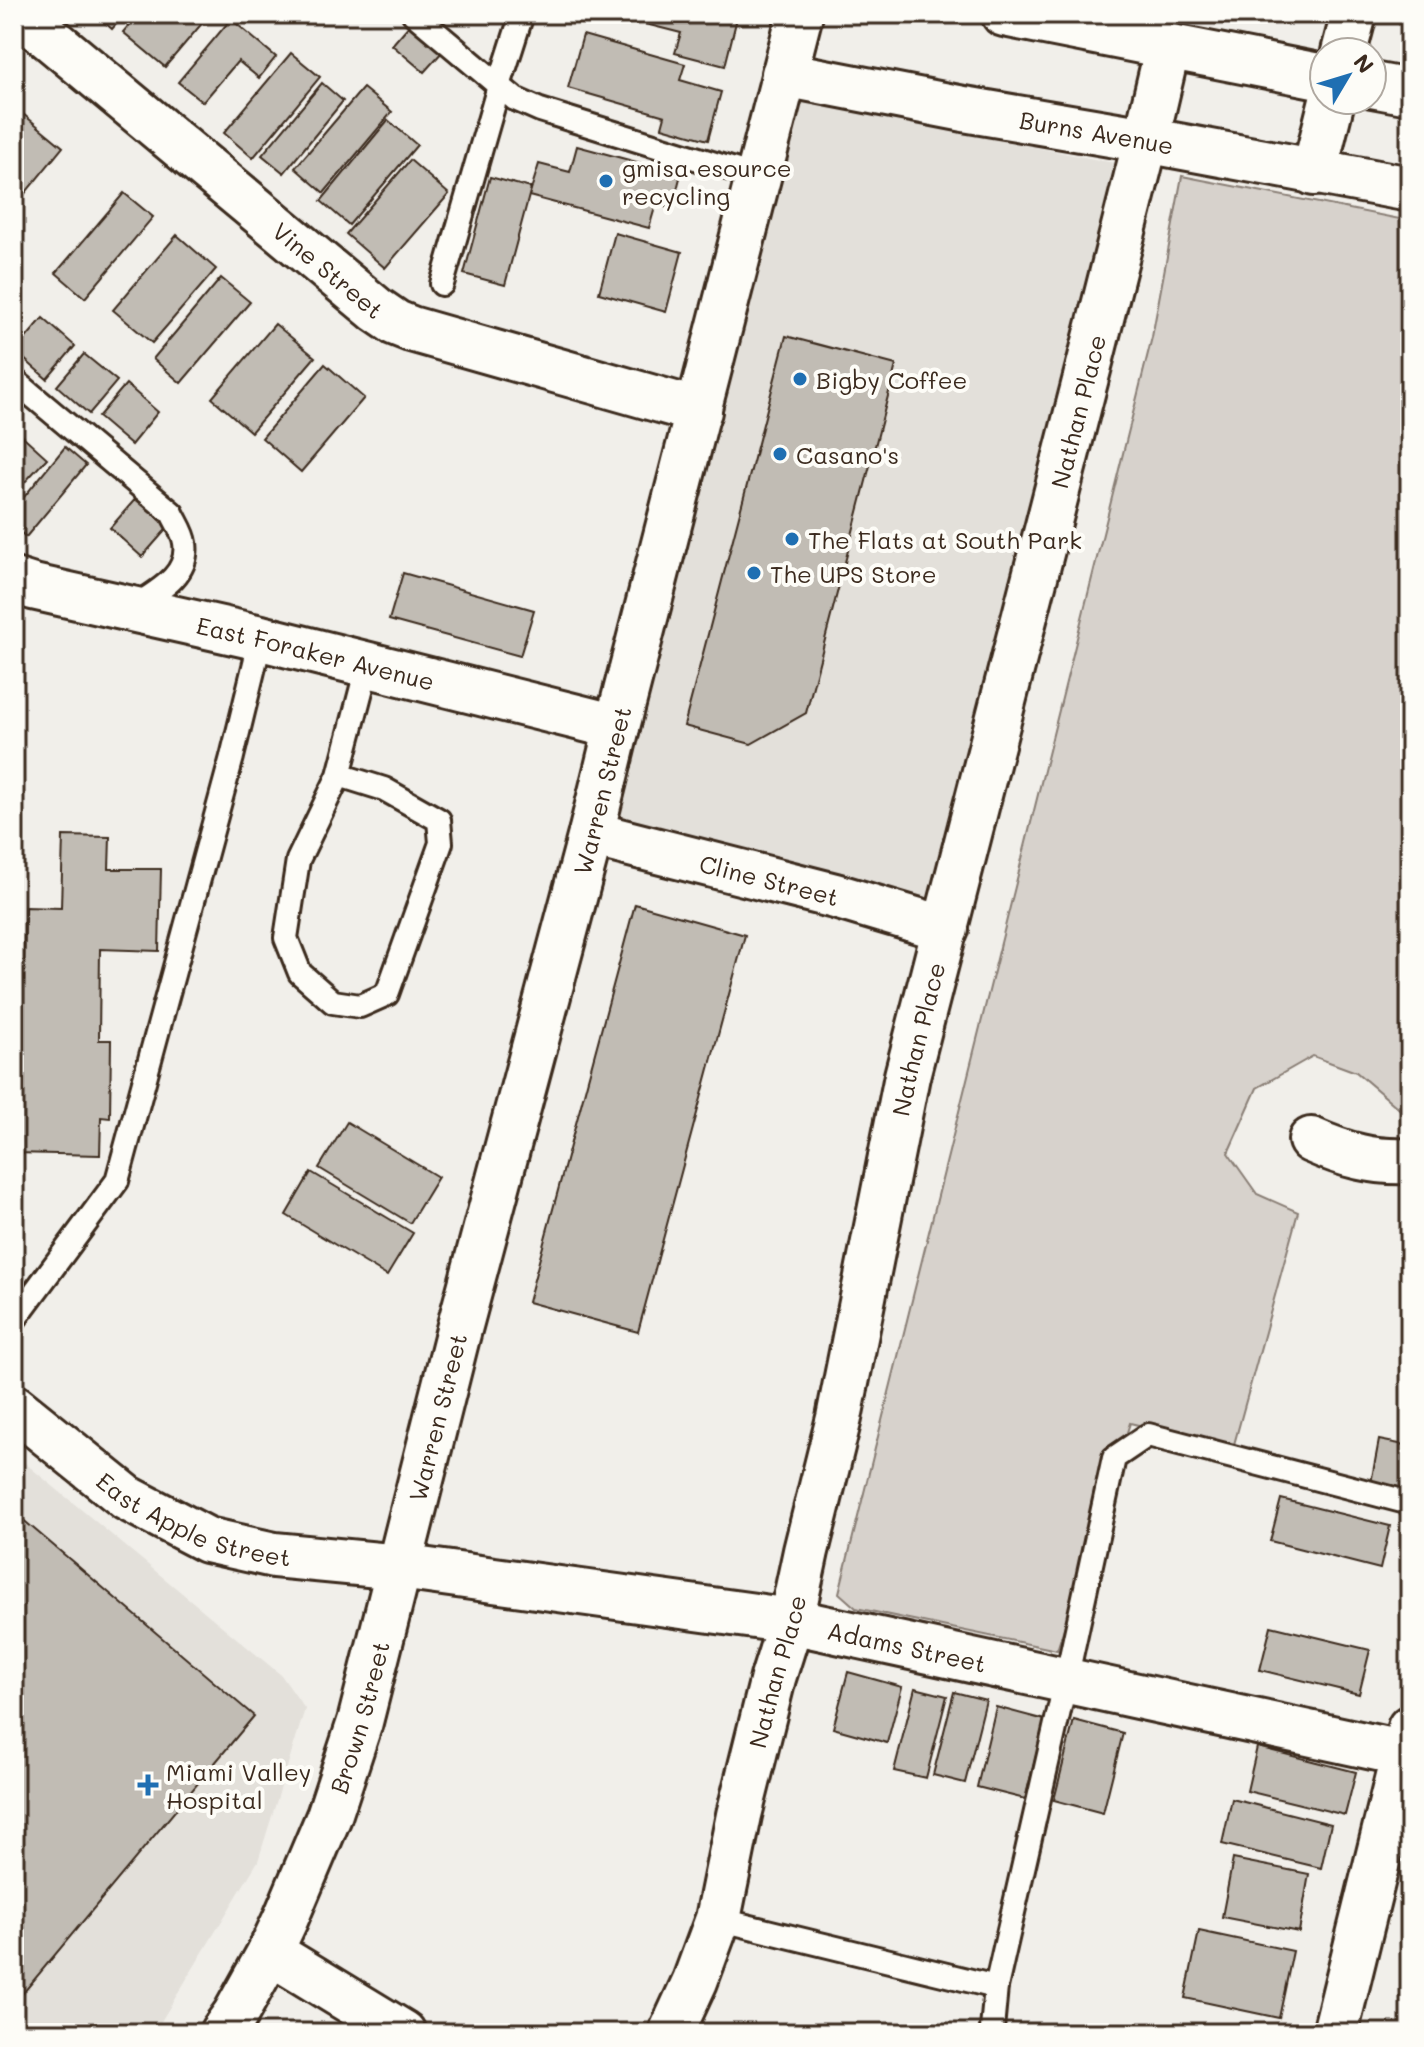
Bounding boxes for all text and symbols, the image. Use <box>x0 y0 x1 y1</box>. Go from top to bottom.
north arrow <box>1308 36 1388 116</box>
text: N <box>1348 48 1381 79</box>
street label: Burns Avenue <box>1017 103 1176 160</box>
place label: gmisa esource recycling <box>622 152 792 211</box>
marker: gmisa esource recycling <box>597 172 615 190</box>
street label: Vine Street <box>267 215 390 325</box>
street label: Nathan Place <box>1043 331 1112 491</box>
place label: Bigby Coffee <box>816 364 967 395</box>
marker: Bigby Coffee <box>791 370 809 388</box>
place label: Casano's <box>796 439 899 470</box>
marker: Casano's <box>771 445 789 463</box>
place label: The Flats at South Park <box>808 524 1082 555</box>
marker: The Flats at South Park <box>783 530 801 548</box>
place label: The UPS Store <box>770 558 937 589</box>
marker: The UPS Store <box>745 564 763 582</box>
street label: East Foraker Avenue <box>194 609 438 696</box>
street label: Warren Street <box>565 703 637 878</box>
street label: Cline Street <box>696 847 842 912</box>
street label: Nathan Place <box>884 959 951 1119</box>
street label: Warren Street <box>401 1330 473 1504</box>
street label: East Apple Street <box>91 1465 292 1572</box>
street label: Nathan Place <box>741 1592 812 1751</box>
street label: Adams Street <box>825 1614 989 1678</box>
street label: Brown Street <box>322 1638 395 1797</box>
place label: Miami Valley Hospital <box>166 1756 311 1815</box>
marker: Miami Valley Hospital <box>137 1774 159 1796</box>

